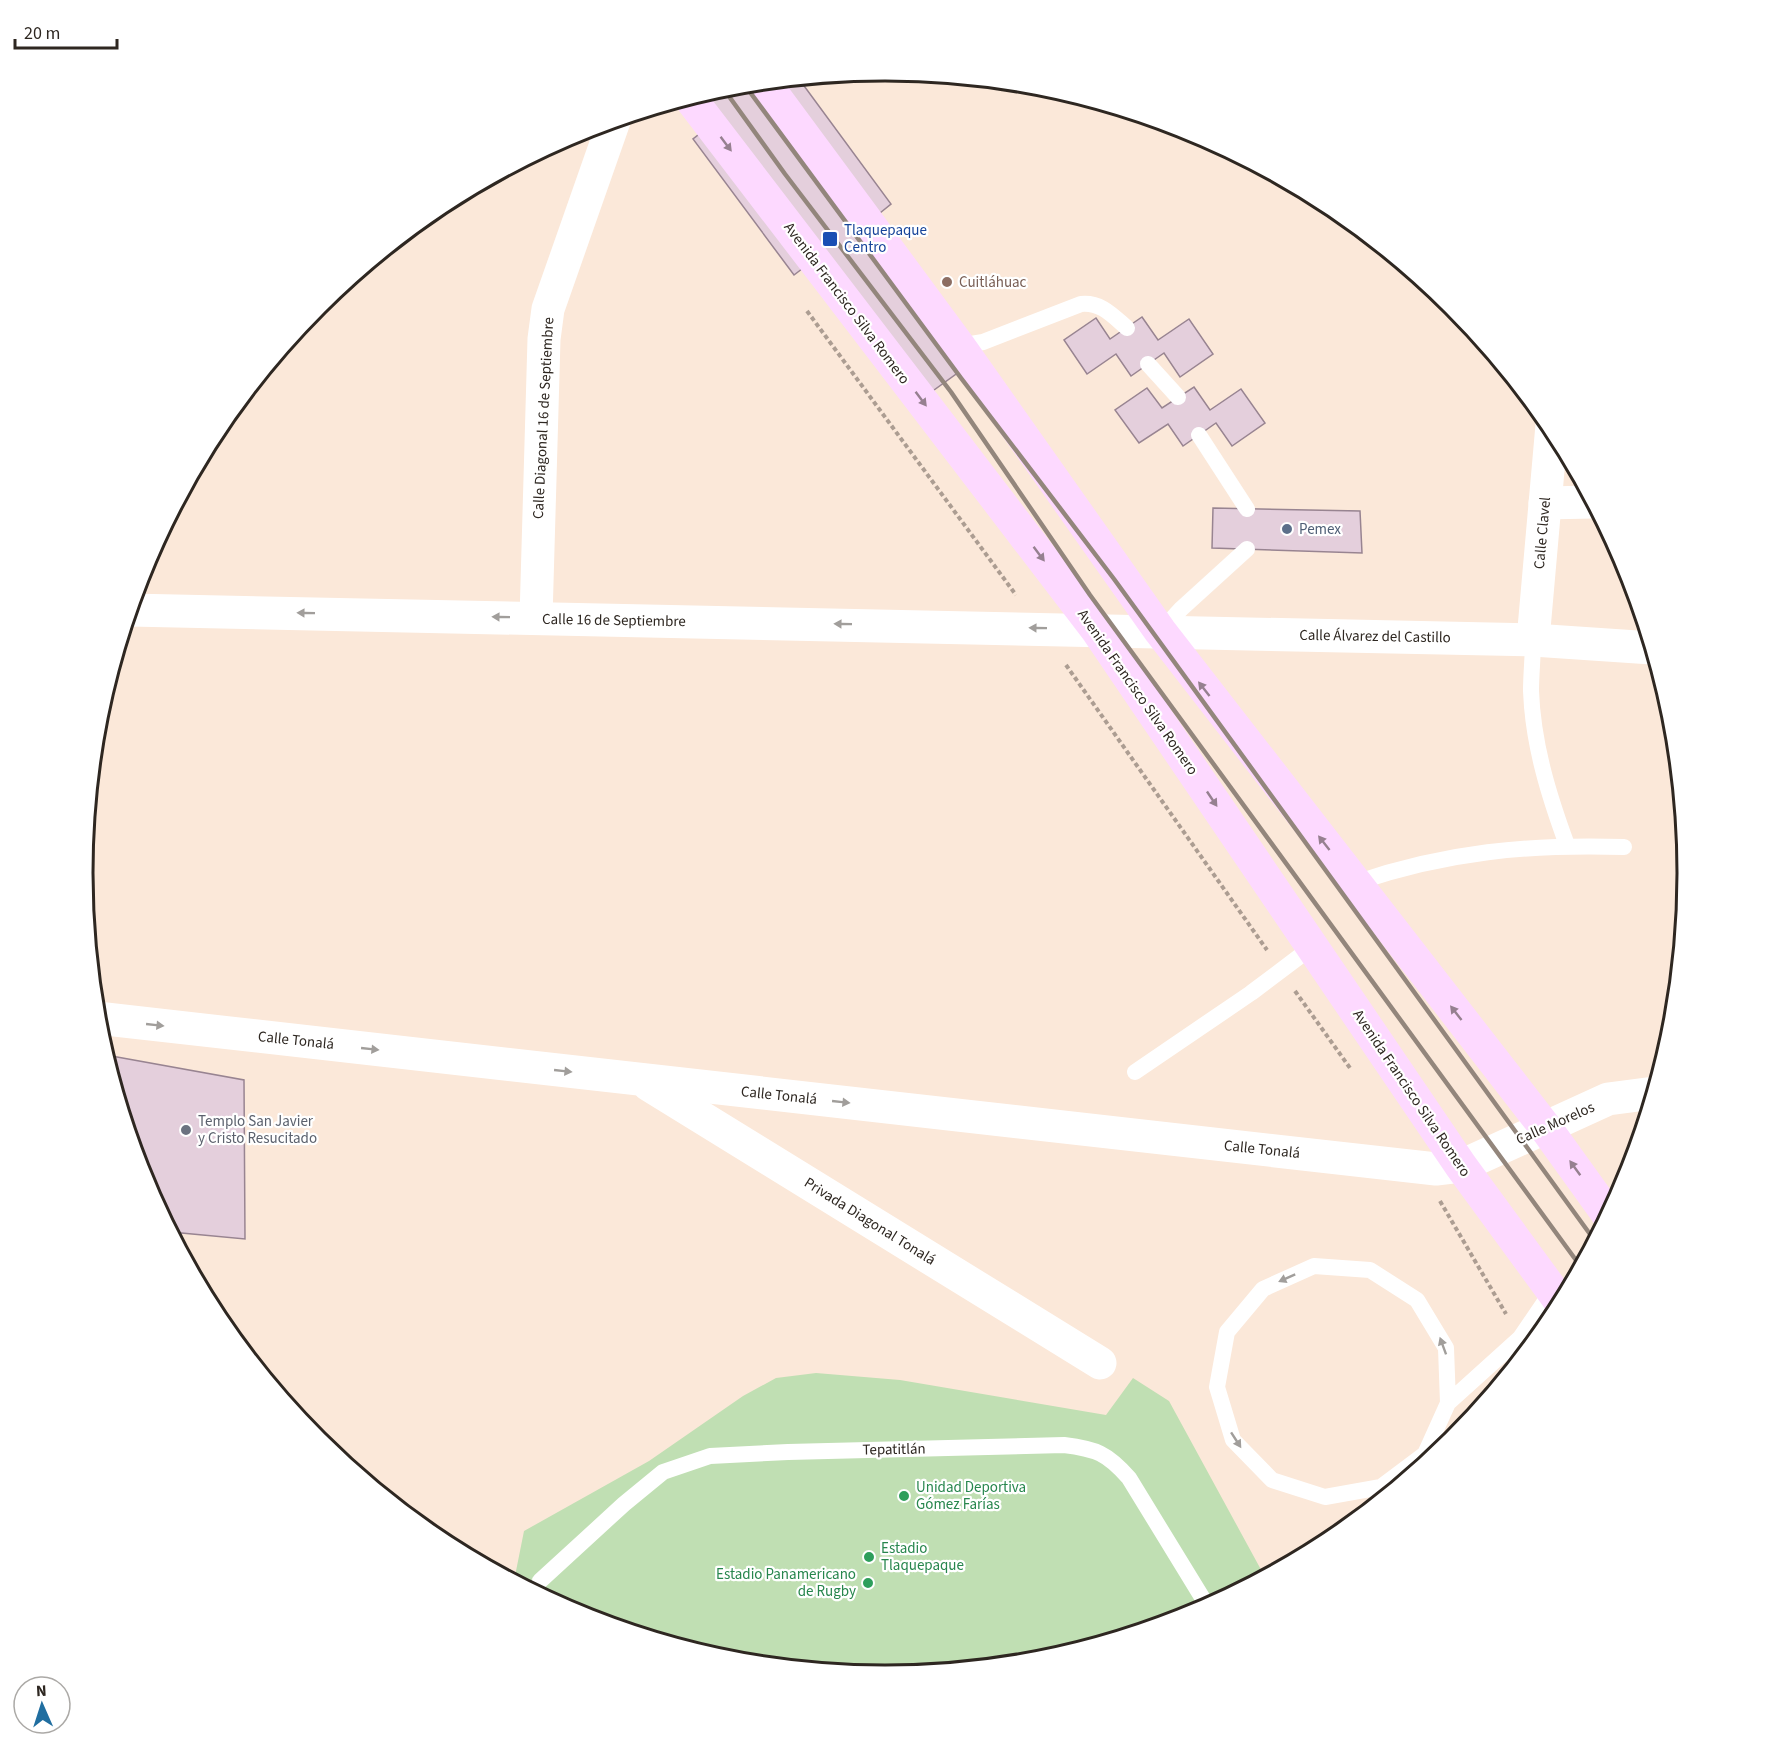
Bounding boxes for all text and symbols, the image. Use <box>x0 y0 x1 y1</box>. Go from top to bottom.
scale bar <box>15 12 117 50</box>
text: 20 m <box>24 21 60 46</box>
one-way arrow <box>719 137 731 152</box>
street label: Avenida Francisco Silva Romero <box>779 218 914 389</box>
place label: Tlaquepaque Centro <box>844 220 927 258</box>
marker: Tlaquepaque Centro <box>821 230 839 248</box>
place label: Cuitláhuac <box>959 272 1027 293</box>
marker: Cuitláhuac <box>940 275 954 289</box>
street label: Calle Diagonal 16 de Septiembre <box>528 316 559 520</box>
one-way arrow <box>914 392 926 407</box>
street label: Calle Clavel <box>1529 496 1556 570</box>
place label: Pemex <box>1299 519 1341 540</box>
marker: Pemex <box>1280 522 1294 536</box>
one-way arrow <box>1033 546 1045 562</box>
street label: Avenida Francisco Silva Romero <box>1072 605 1203 779</box>
one-way arrow <box>297 609 316 618</box>
street label: Calle 16 de Septiembre <box>542 609 686 632</box>
one-way arrow <box>492 613 511 622</box>
one-way arrow <box>834 619 853 629</box>
one-way arrow <box>1029 623 1048 633</box>
street label: Calle Álvarez del Castillo <box>1299 625 1451 648</box>
one-way arrow <box>1199 681 1211 696</box>
one-way arrow <box>1206 791 1217 807</box>
one-way arrow <box>1318 835 1330 850</box>
street label: Avenida Francisco Silva Romero <box>1348 1005 1476 1181</box>
one-way arrow <box>1450 1005 1463 1021</box>
one-way arrow <box>145 1020 164 1030</box>
street label: Calle Tonalá <box>257 1026 335 1055</box>
one-way arrow <box>360 1044 379 1054</box>
one-way arrow <box>554 1066 573 1075</box>
street label: Calle Tonalá <box>740 1081 818 1110</box>
one-way arrow <box>831 1097 850 1107</box>
street label: Calle Morelos <box>1513 1097 1598 1150</box>
place label: Templo San Javier y Cristo Resucitado <box>198 1111 317 1149</box>
marker: Templo San Javier y Cristo Resucitado <box>179 1123 193 1137</box>
street label: Calle Tonalá <box>1223 1135 1301 1164</box>
one-way arrow <box>1569 1161 1581 1177</box>
street label: Privada Diagonal Tonalá <box>800 1172 940 1270</box>
one-way arrow <box>1277 1273 1295 1283</box>
one-way arrow <box>1437 1336 1447 1354</box>
one-way arrow <box>1231 1432 1242 1448</box>
street label: Tepatitlán <box>862 1438 926 1461</box>
place label: Unidad Deportiva Gómez Farías <box>916 1477 1026 1515</box>
marker: Unidad Deportiva Gómez Farías <box>897 1489 911 1503</box>
place label: Estadio Tlaquepaque <box>881 1538 964 1576</box>
marker: Estadio Tlaquepaque <box>862 1550 876 1564</box>
place label: Estadio Panamericano de Rugby <box>716 1564 856 1602</box>
marker: Estadio Panamericano de Rugby <box>861 1576 875 1590</box>
north arrow <box>12 1675 72 1735</box>
text: N <box>35 1680 47 1702</box>

